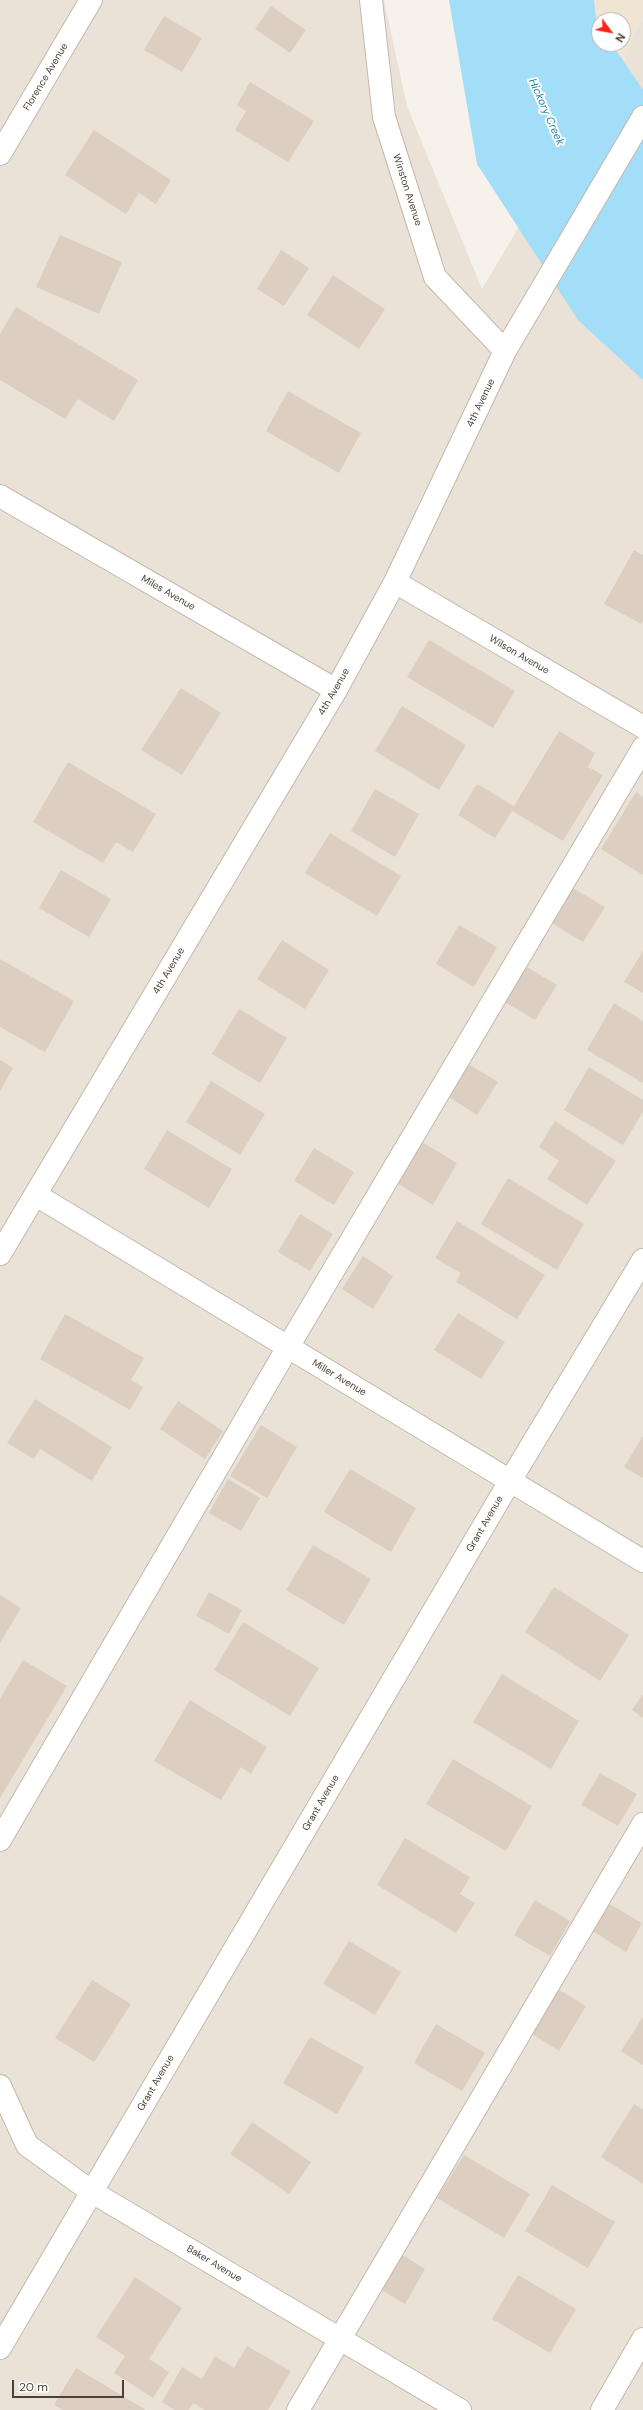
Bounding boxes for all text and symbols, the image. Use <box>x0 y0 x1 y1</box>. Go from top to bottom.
north arrow <box>591 12 631 52</box>
text: N <box>612 31 628 45</box>
street label: Florence Avenue <box>21 41 71 113</box>
water label: Hickory Creek <box>525 77 567 147</box>
street label: Winston Avenue <box>390 153 424 227</box>
street label: 4th Avenue <box>464 377 498 429</box>
street label: Miles Avenue <box>139 573 197 613</box>
street label: Wilson Avenue <box>487 633 551 677</box>
street label: 4th Avenue <box>316 666 352 718</box>
street label: 4th Avenue <box>150 945 188 997</box>
street label: Miller Avenue <box>310 1357 368 1399</box>
street label: Grant Avenue <box>464 1494 506 1554</box>
street label: Grant Avenue <box>300 1773 342 1833</box>
street label: Grant Avenue <box>135 2053 177 2113</box>
street label: Baker Avenue <box>184 2243 244 2285</box>
scale bar <box>14 2372 126 2398</box>
text: 20 m <box>19 2379 48 2395</box>

